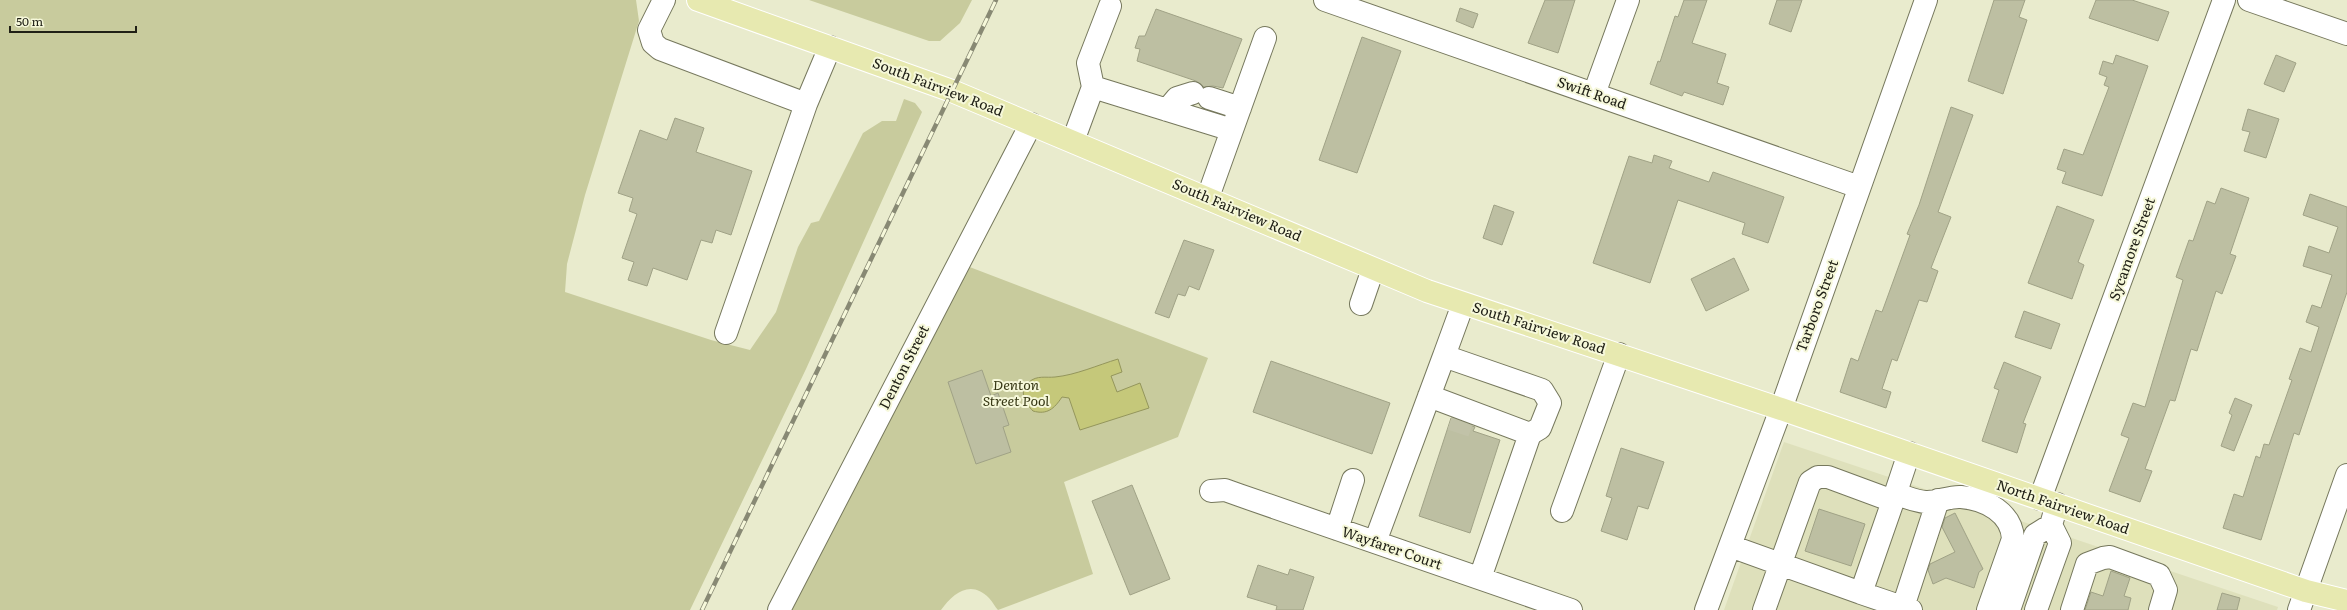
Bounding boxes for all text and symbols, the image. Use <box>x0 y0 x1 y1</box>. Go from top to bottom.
scale bar <box>10 8 136 34</box>
text: 50 m <box>16 12 43 30</box>
street label: South Fairview Road <box>870 52 1007 120</box>
street label: Swift Road <box>1555 71 1630 113</box>
street label: South Fairview Road <box>1170 173 1305 246</box>
street label: Sycamore Street <box>2103 194 2159 303</box>
street label: Tarboro Street <box>1790 256 1842 355</box>
street label: South Fairview Road <box>1470 296 1609 358</box>
street label: Denton Street <box>873 321 933 412</box>
park label: Denton Street Pool <box>983 374 1049 410</box>
street label: North Fairview Road <box>1994 474 2133 538</box>
street label: Wayfarer Court <box>1340 521 1445 574</box>

